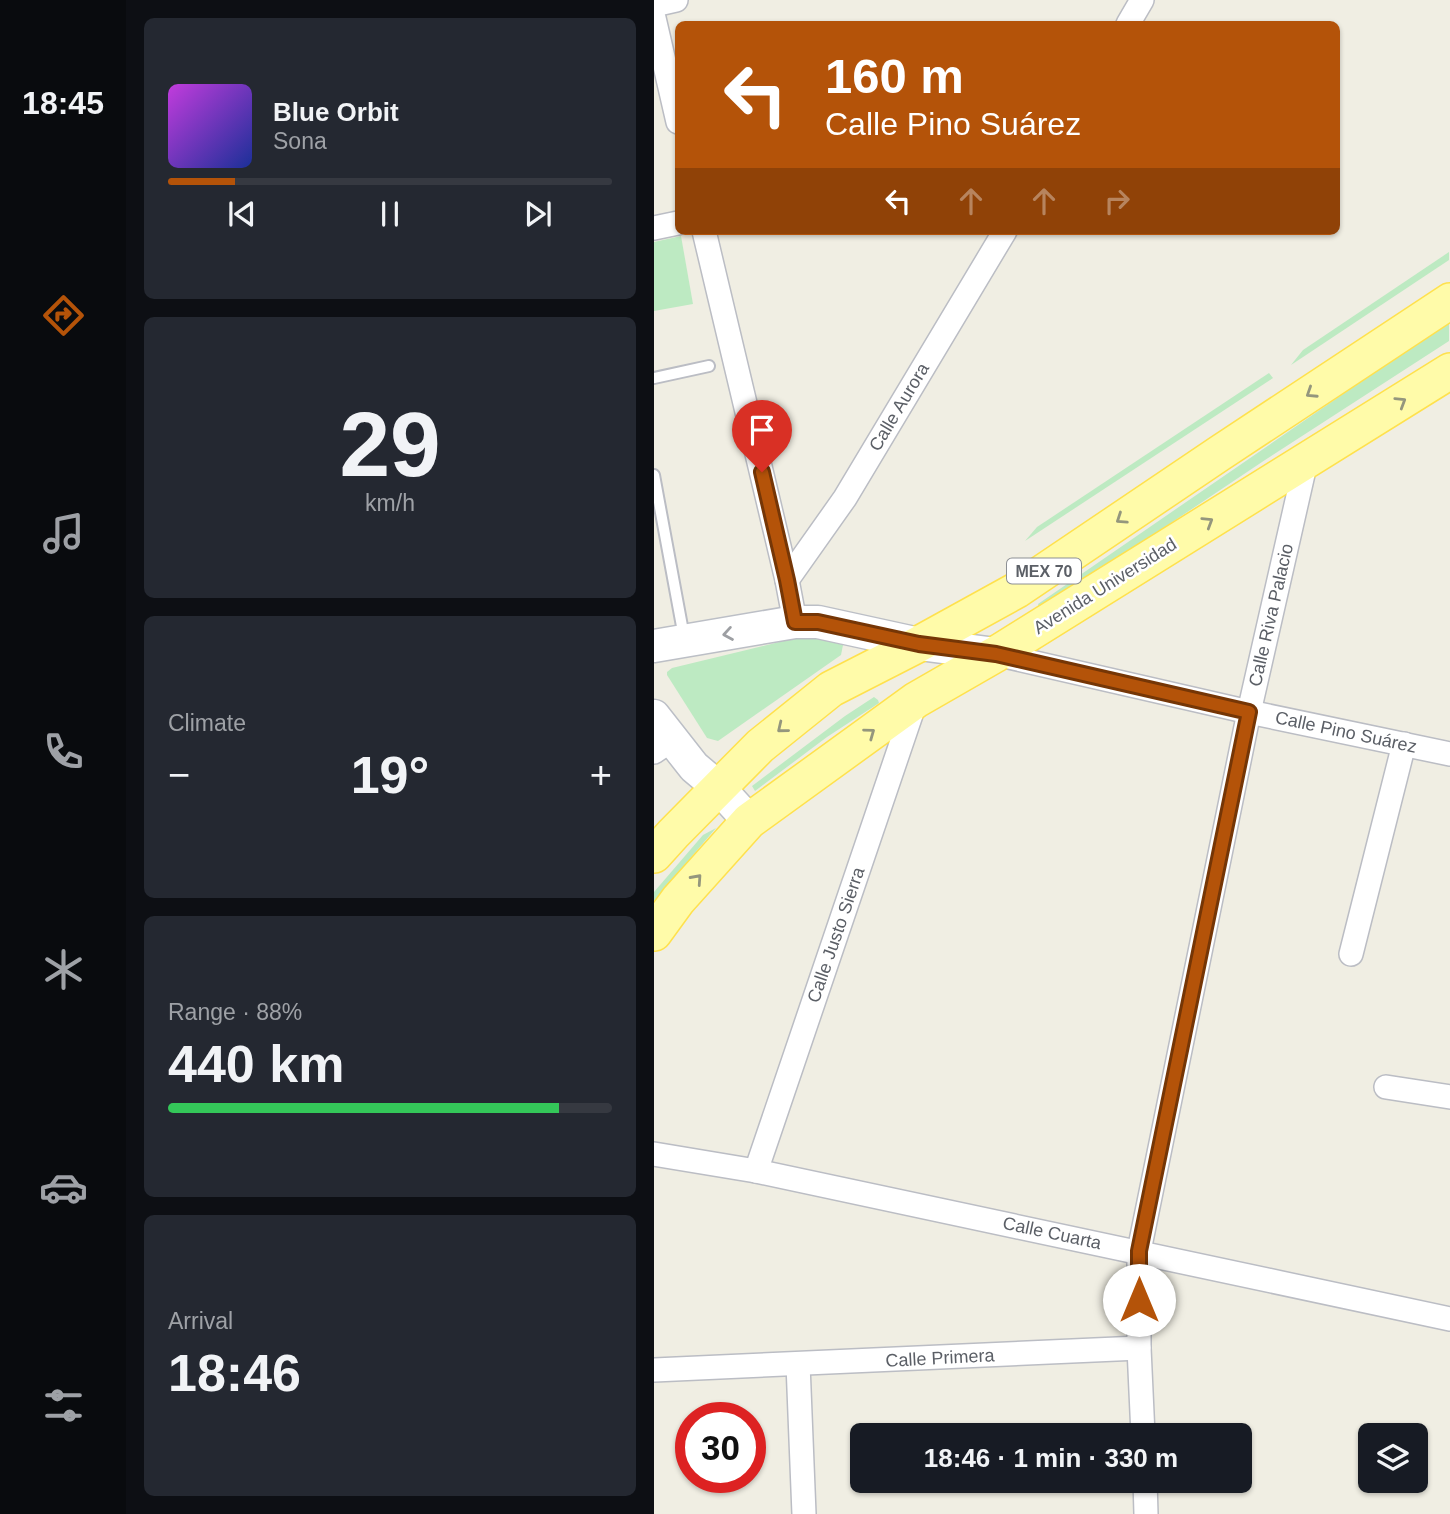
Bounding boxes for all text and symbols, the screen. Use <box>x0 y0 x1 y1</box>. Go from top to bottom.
icon: left <box>710 49 801 140</box>
text: 160 m <box>825 49 964 103</box>
text: 18:45 <box>22 85 104 121</box>
text: Blue Orbit <box>273 97 399 127</box>
text: Calle Pino Suárez <box>825 106 1081 142</box>
text: Sona <box>273 128 327 154</box>
icon: left <box>879 182 917 220</box>
icon: ahead <box>952 182 990 220</box>
icon: ahead <box>1025 182 1063 220</box>
icon: right <box>1098 182 1136 220</box>
icon: previous <box>223 195 261 233</box>
icon: pause <box>371 195 409 233</box>
icon: next <box>519 195 557 233</box>
icon: directions <box>39 291 88 340</box>
street label: Calle Aurora <box>865 359 934 455</box>
one-way arrow <box>1305 385 1318 398</box>
text: 29 <box>339 394 441 495</box>
one-way arrow <box>1393 397 1406 410</box>
pin <box>732 400 792 472</box>
icon: arrive <box>743 411 781 449</box>
text: km/h <box>365 490 415 516</box>
icon: music <box>39 509 88 558</box>
one-way arrow <box>1116 511 1129 524</box>
one-way arrow <box>1200 518 1213 531</box>
street label: Avenida Universidad <box>1030 534 1180 638</box>
street label: Calle Riva Palacio <box>1245 542 1297 688</box>
road number: MEX 70 <box>1007 558 1081 584</box>
one-way arrow <box>722 625 734 640</box>
street label: Calle Pino Suárez <box>1273 707 1419 757</box>
text: Climate <box>168 710 246 736</box>
one-way arrow <box>778 719 790 732</box>
icon: phone <box>39 727 88 776</box>
one-way arrow <box>862 729 875 741</box>
text: 19° <box>351 746 429 804</box>
text: − <box>168 754 190 796</box>
text: + <box>590 754 612 796</box>
street label: Calle Justo Sierra <box>803 864 869 1005</box>
one-way arrow <box>688 874 701 887</box>
icon: climate <box>39 945 88 994</box>
text: Range · 88% <box>168 999 302 1025</box>
text: 440 km <box>168 1035 344 1093</box>
icon: car <box>39 1163 88 1212</box>
street label: Calle Cuarta <box>1001 1213 1104 1253</box>
position arrow <box>1102 1263 1176 1337</box>
text: Arrival <box>168 1308 233 1334</box>
text: 18:46 <box>168 1344 301 1402</box>
street label: Calle Primera <box>885 1345 996 1371</box>
icon: filters <box>39 1381 88 1430</box>
speed limit sign: 30 <box>675 1402 766 1493</box>
map controls <box>1358 1423 1428 1493</box>
button: layers <box>1358 1423 1428 1493</box>
text: 18:46 · 1 min · 330 m <box>924 1443 1178 1473</box>

